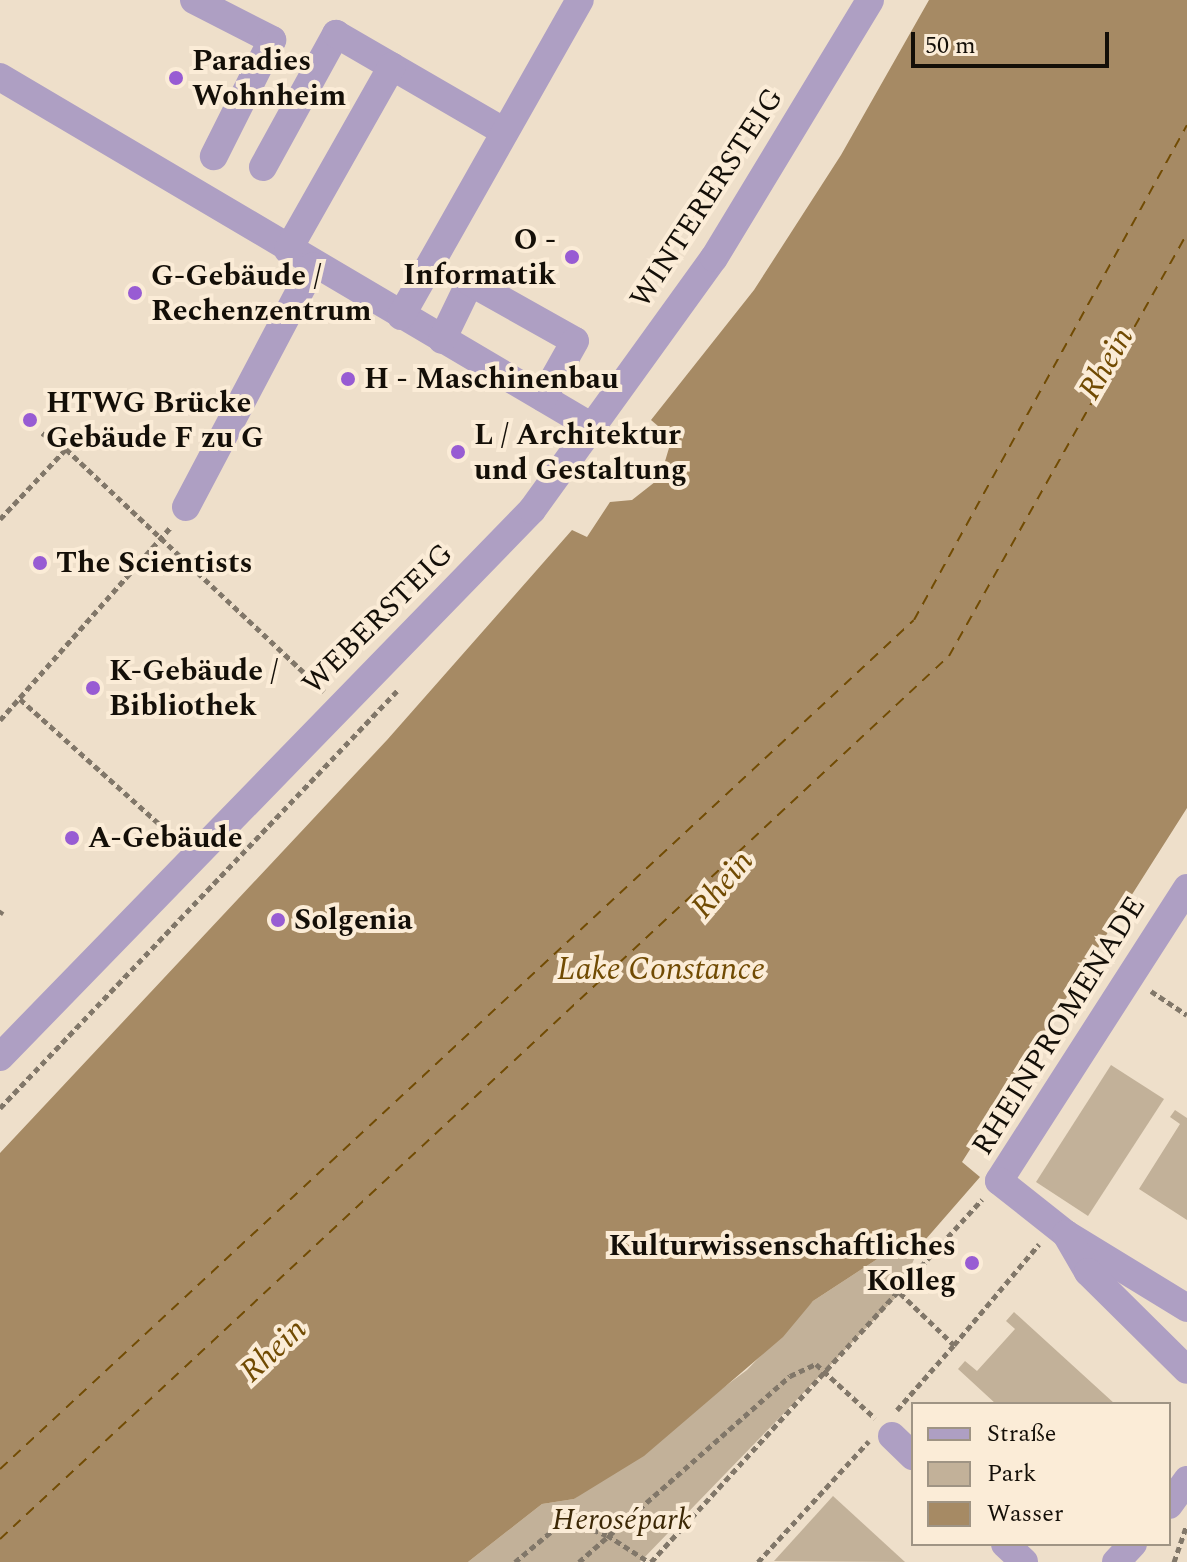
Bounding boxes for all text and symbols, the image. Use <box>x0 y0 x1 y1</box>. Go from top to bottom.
scale bar <box>915 16 1113 66</box>
text: 50 m <box>925 28 976 64</box>
place label: Paradies Wohnheim <box>192 43 346 114</box>
marker: Paradies Wohnheim <box>167 69 185 87</box>
street label: WINTERERSTEIG <box>623 81 791 315</box>
place label: O - Informatik <box>403 222 556 292</box>
marker: O - Informatik <box>563 248 581 266</box>
place label: G-Gebäude / Rechenzentrum <box>151 258 372 328</box>
marker: G-Gebäude / Rechenzentrum <box>126 284 144 302</box>
water label: Rhein <box>1071 321 1143 407</box>
place label: H - Maschinenbau <box>364 361 619 397</box>
marker: H - Maschinenbau <box>339 370 357 388</box>
place label: HTWG Brücke Gebäude F zu G <box>46 385 264 456</box>
marker: HTWG Brücke Gebäude F zu G <box>21 411 39 429</box>
place label: L / Architektur und Gestaltung <box>474 417 687 488</box>
marker: L / Architektur und Gestaltung <box>449 443 467 461</box>
street label: WEBERSTEIG <box>295 536 461 702</box>
place label: The Scientists <box>56 545 253 581</box>
marker: The Scientists <box>31 554 49 572</box>
place label: K-Gebäude / Bibliothek <box>109 653 278 724</box>
marker: K-Gebäude / Bibliothek <box>84 679 102 697</box>
place label: A-Gebäude <box>88 820 243 856</box>
marker: A-Gebäude <box>63 829 81 847</box>
water label: Rhein <box>684 843 762 927</box>
street label: RHEINPROMENADE <box>965 890 1153 1162</box>
place label: Solgenia <box>294 902 413 938</box>
marker: Solgenia <box>269 911 287 929</box>
water label: Lake Constance <box>557 951 765 989</box>
place label: Kulturwissenschaftliches Kolleg <box>608 1228 956 1298</box>
marker: Kulturwissenschaftliches Kolleg <box>963 1254 981 1272</box>
water label: Rhein <box>233 1311 315 1391</box>
legend <box>911 1402 1171 1546</box>
text: Straße <box>987 1416 1056 1452</box>
text: Park <box>987 1456 1037 1492</box>
text: Wasser <box>987 1496 1063 1532</box>
park label: Herosépark <box>552 1502 692 1538</box>

